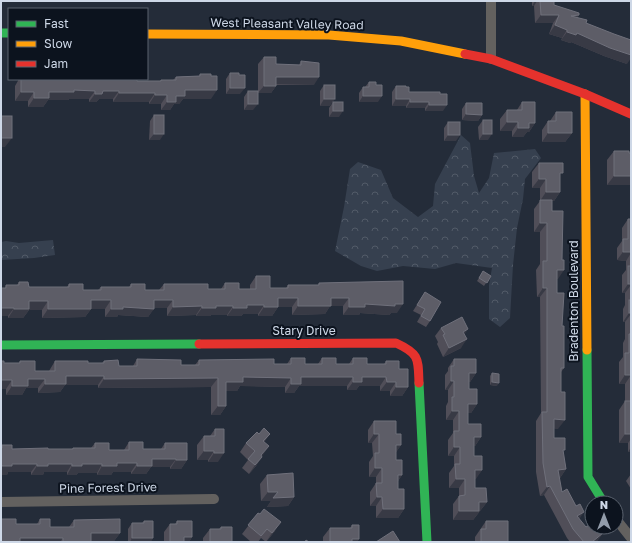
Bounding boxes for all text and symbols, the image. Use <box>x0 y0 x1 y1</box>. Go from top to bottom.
legend <box>8 8 148 80</box>
street label: West Pleasant Valley Road <box>210 15 364 32</box>
text: Fast <box>44 16 69 31</box>
text: Slow <box>44 36 72 51</box>
text: Jam <box>44 56 68 71</box>
street label: Bradenton Boulevard <box>566 240 581 362</box>
street label: Stary Drive <box>272 323 336 338</box>
street label: Pine Forest Drive <box>59 479 157 496</box>
north arrow <box>584 495 624 535</box>
text: N <box>600 498 608 511</box>

